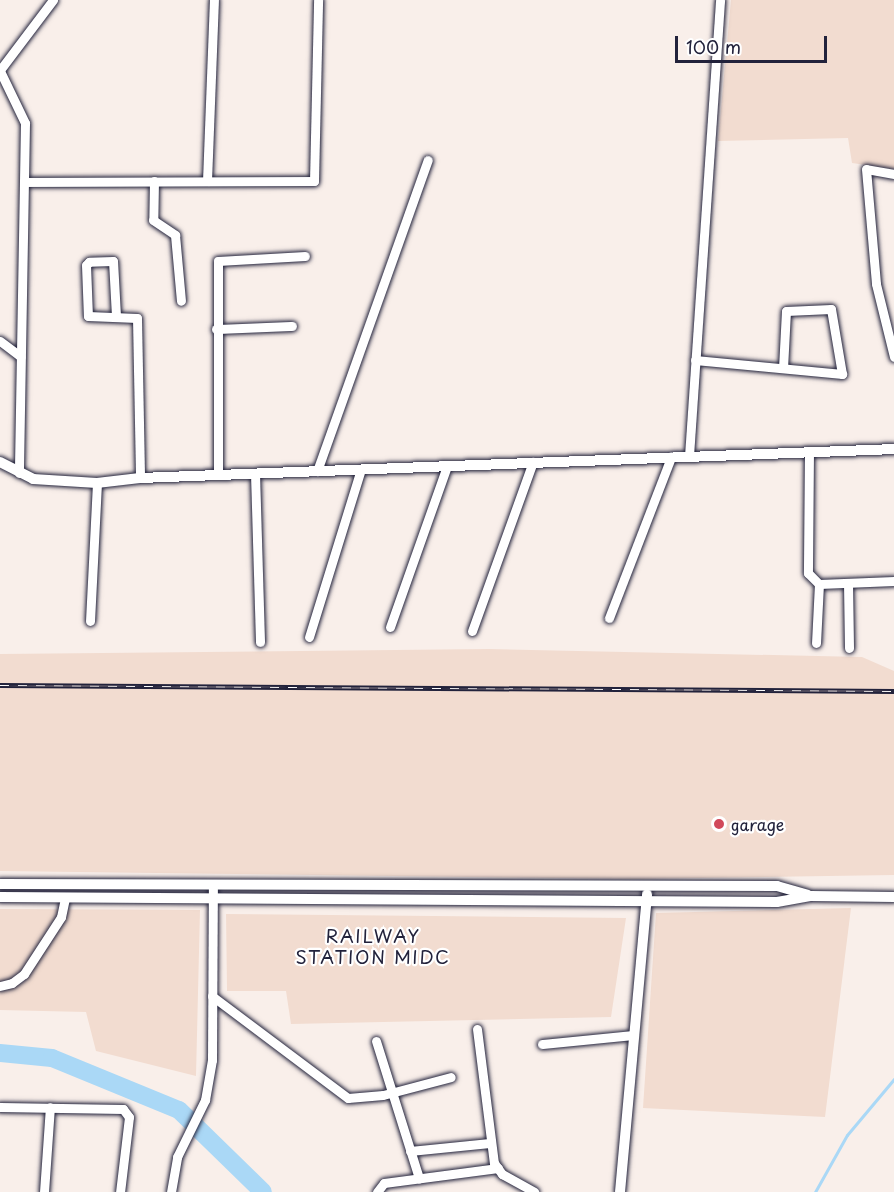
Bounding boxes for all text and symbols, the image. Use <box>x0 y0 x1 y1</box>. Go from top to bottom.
scale bar <box>678 24 830 62</box>
text: 100 m <box>686 33 741 60</box>
place label: garage <box>731 814 784 834</box>
marker: garage <box>712 817 726 831</box>
district label: RAILWAY STATION MIDC <box>295 926 451 968</box>

